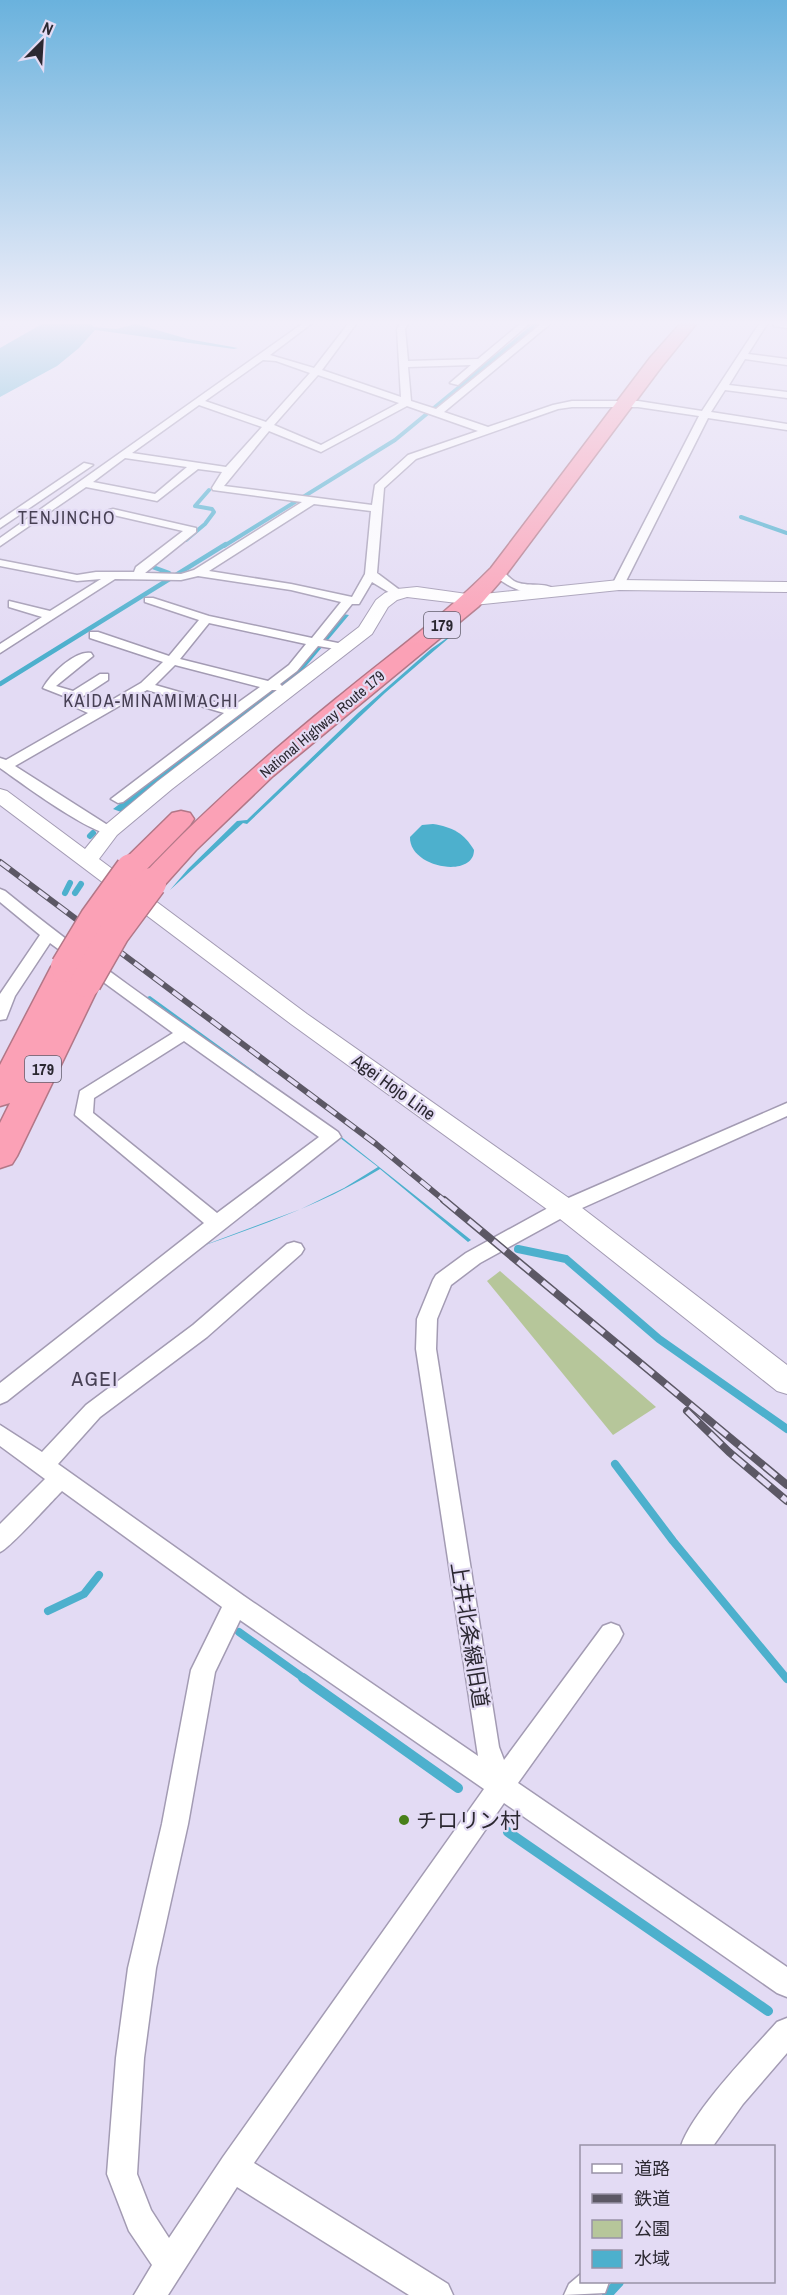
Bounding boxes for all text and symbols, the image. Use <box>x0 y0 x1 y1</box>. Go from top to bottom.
north arrow <box>12 12 72 72</box>
text: N <box>39 16 57 40</box>
district label: TENJINCHO <box>18 505 116 530</box>
road number: 179 <box>424 612 460 638</box>
street label: National Highway Route 179 <box>255 665 389 783</box>
district label: KAIDA-MINAMIMACHI <box>63 688 239 713</box>
street label: Agei Hojo Line <box>346 1048 441 1126</box>
road number: 179 <box>25 1056 61 1082</box>
district label: AGEI <box>70 1364 119 1393</box>
street label: 上井北条線旧道 <box>444 1560 496 1710</box>
place label: チロリン村 <box>416 1806 521 1835</box>
marker: チロリン村 <box>397 1813 411 1827</box>
legend <box>580 2145 775 2283</box>
text: 道路 <box>634 2156 670 2181</box>
text: 鉄道 <box>634 2186 670 2211</box>
text: 公園 <box>634 2216 670 2241</box>
text: 水域 <box>634 2246 670 2271</box>

